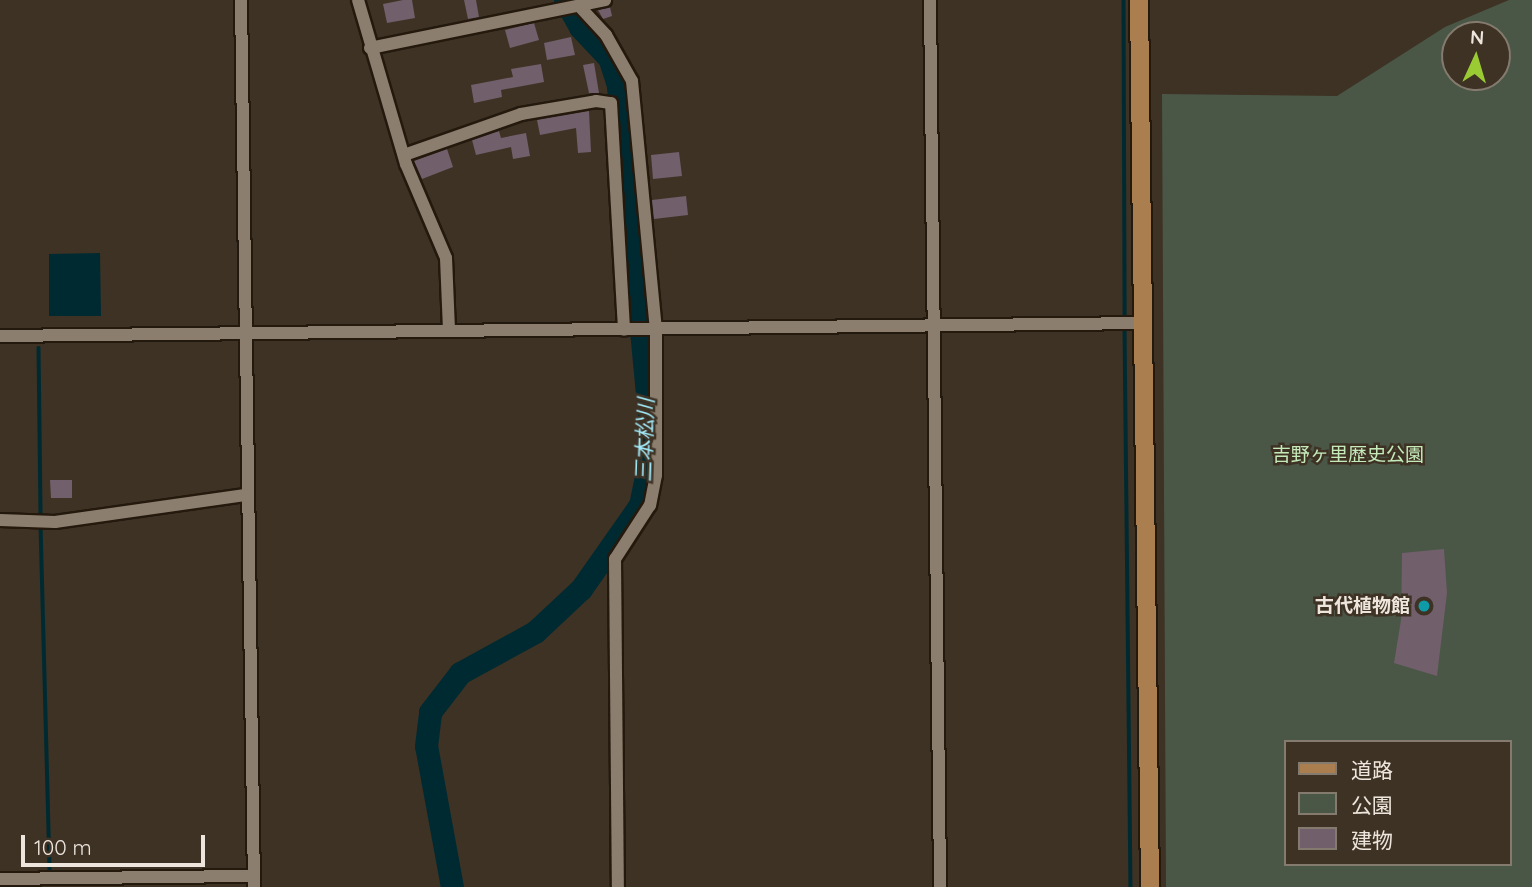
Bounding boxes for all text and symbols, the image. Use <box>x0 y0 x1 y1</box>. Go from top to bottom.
north arrow <box>1441 21 1511 91</box>
text: N <box>1470 25 1485 50</box>
water label: 三本松川 <box>630 398 658 482</box>
park label: 吉野ヶ里歴史公園 <box>1272 444 1424 466</box>
place label: 古代植物館 <box>1315 595 1410 617</box>
marker: 古代植物館 <box>1416 598 1432 614</box>
legend <box>1284 740 1511 866</box>
text: 道路 <box>1351 757 1393 783</box>
text: 公園 <box>1351 792 1393 818</box>
scale bar <box>24 820 208 864</box>
text: 建物 <box>1351 827 1393 853</box>
text: 100 m <box>34 834 92 860</box>

